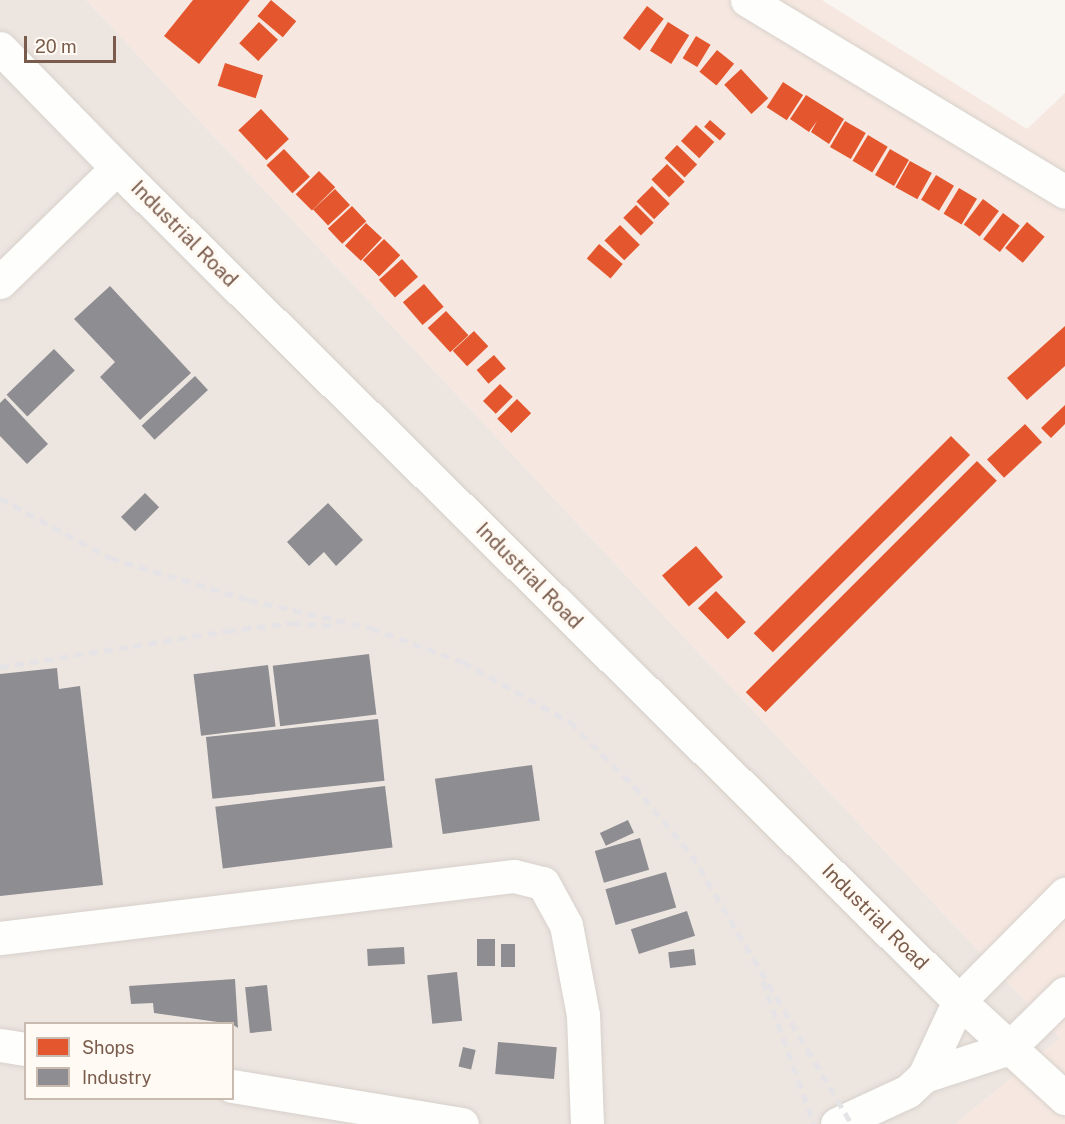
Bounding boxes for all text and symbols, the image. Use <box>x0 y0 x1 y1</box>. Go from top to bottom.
scale bar <box>27 24 118 62</box>
text: 20 m <box>35 36 77 57</box>
street label: Industrial Road <box>126 176 242 292</box>
street label: Industrial Road <box>471 518 587 634</box>
street label: Industrial Road <box>817 859 933 975</box>
legend <box>24 1022 234 1100</box>
text: Shops <box>82 1037 134 1058</box>
text: Industry <box>82 1067 151 1088</box>

